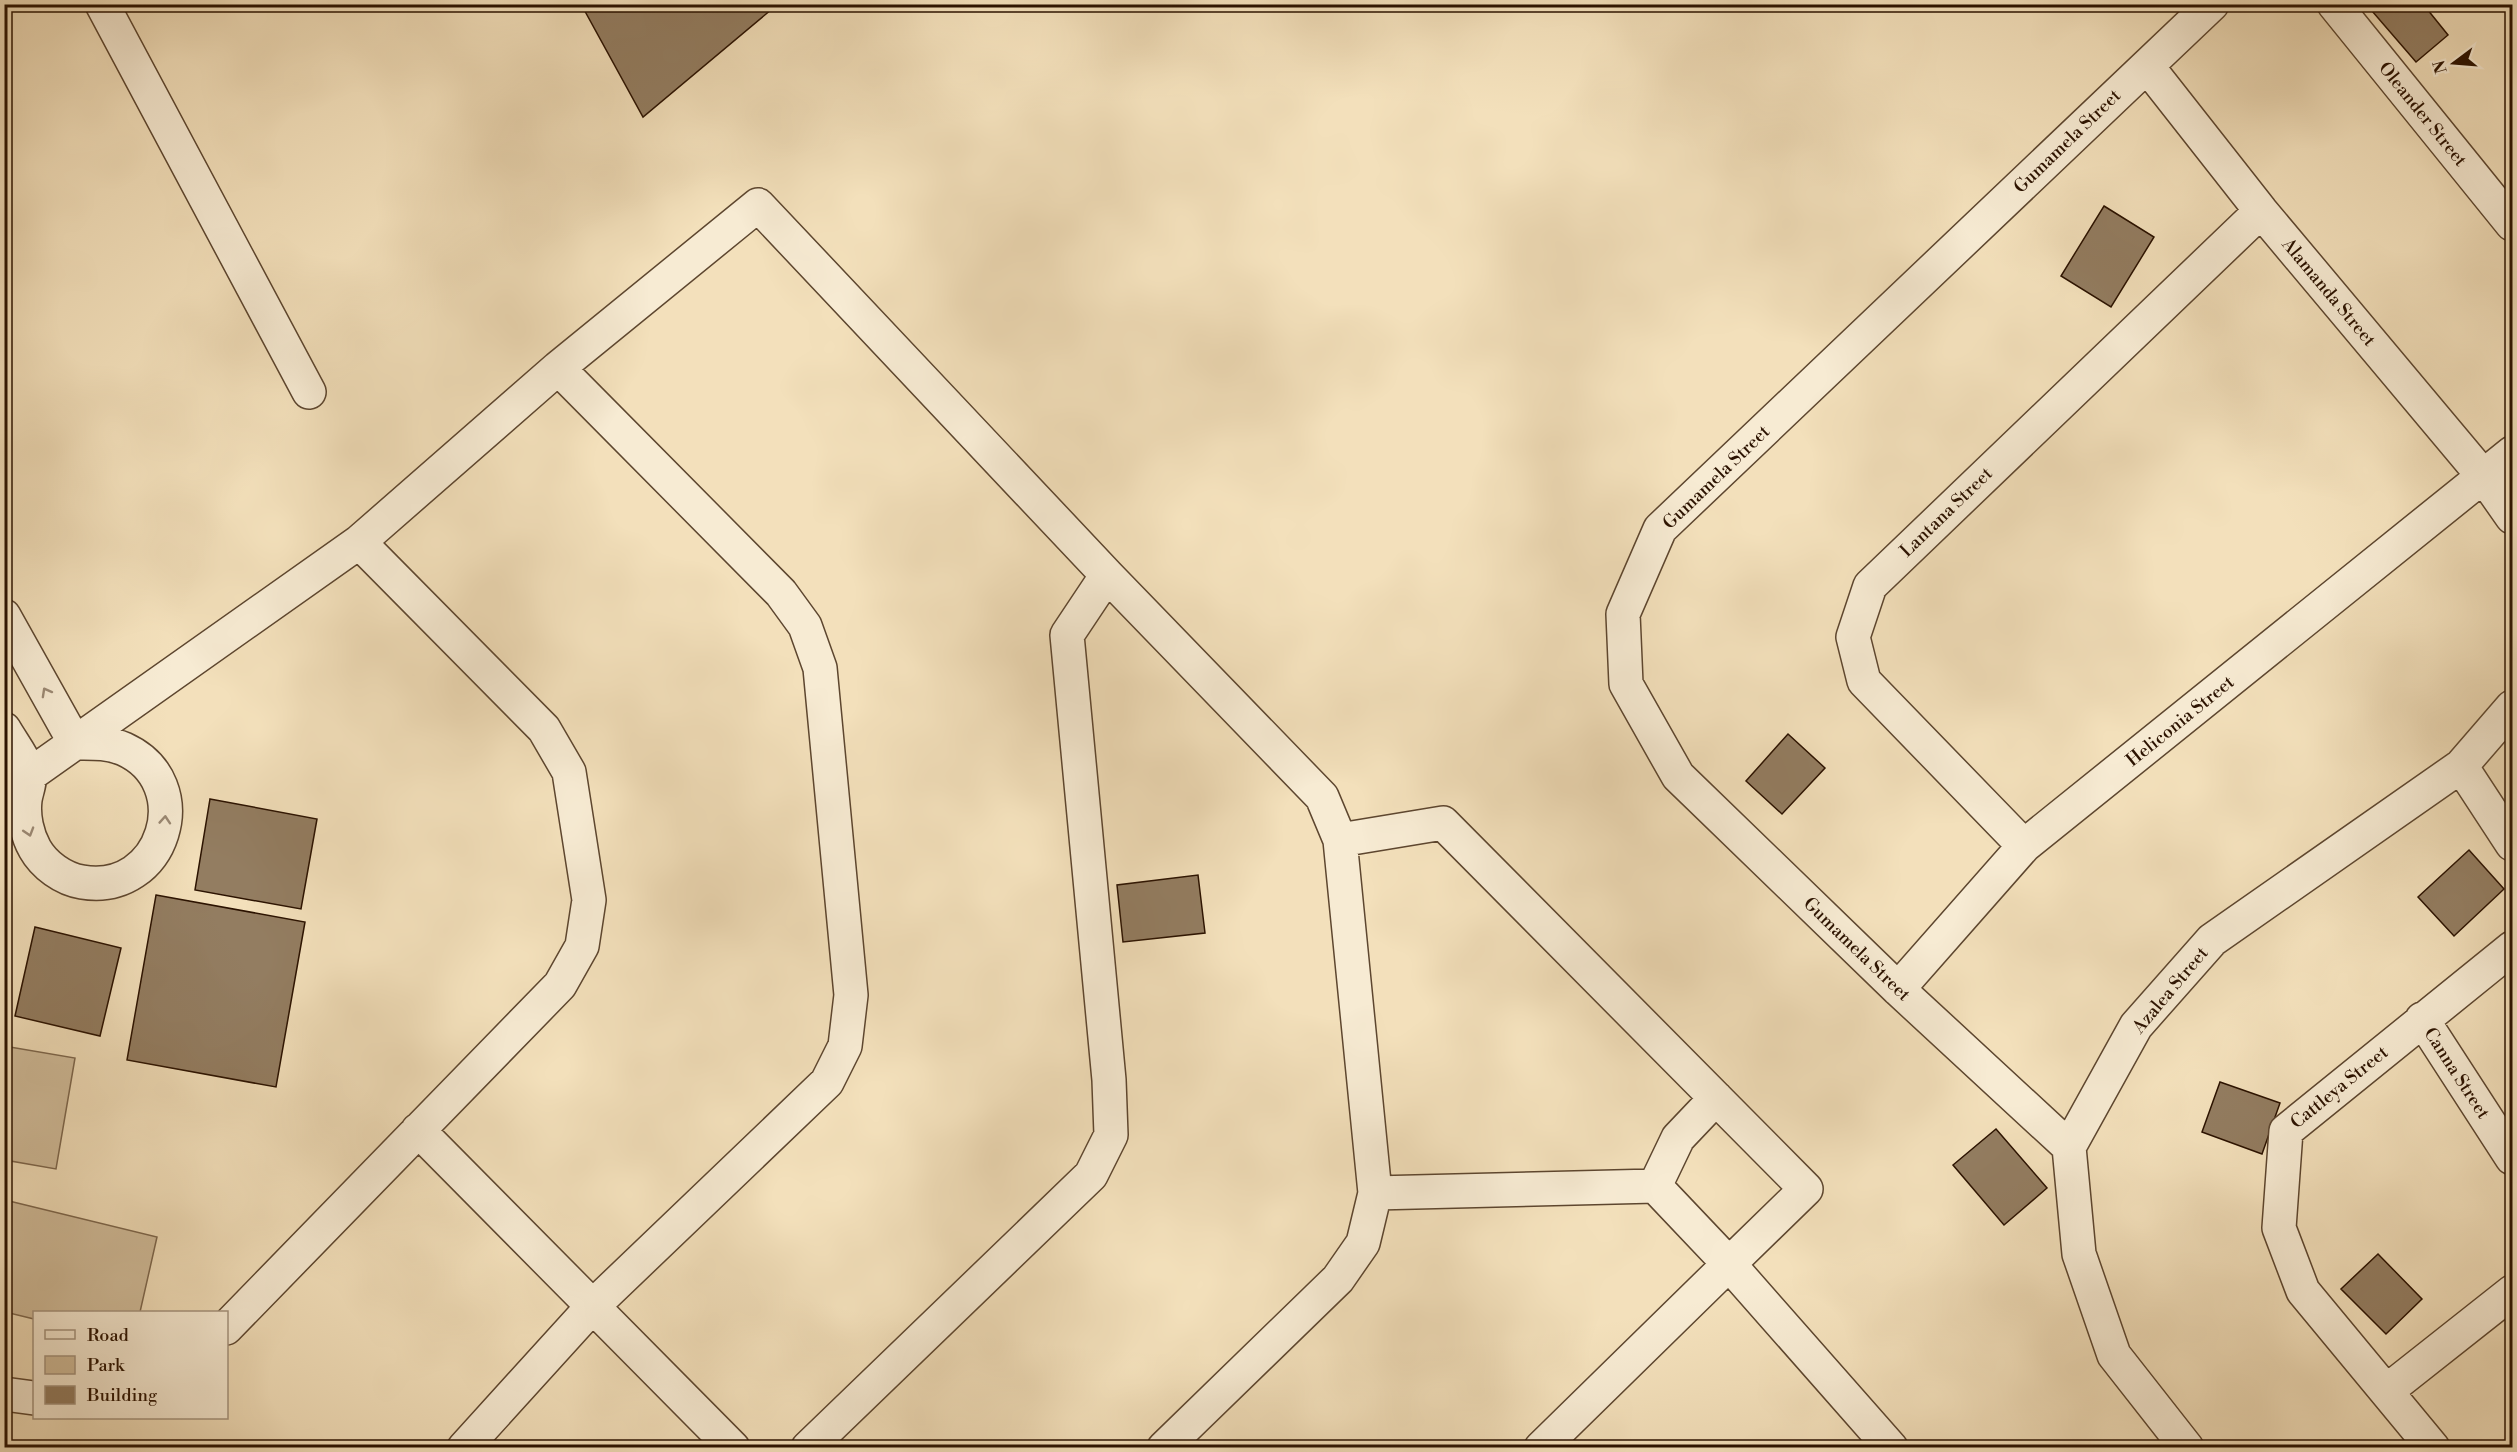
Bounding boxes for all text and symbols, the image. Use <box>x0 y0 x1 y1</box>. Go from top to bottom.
north arrow <box>2424 33 2484 93</box>
street label: Oleander Street <box>2373 57 2472 172</box>
text: N <box>2429 58 2452 76</box>
street label: Gumamela Street <box>2009 84 2126 198</box>
street label: Alamanda Street <box>2276 233 2381 352</box>
street label: Gumamela Street <box>1658 420 1775 534</box>
street label: Lantana Street <box>1895 462 1998 562</box>
street label: Heliconia Street <box>2122 670 2239 772</box>
one-way arrow <box>42 688 53 698</box>
one-way arrow <box>158 815 171 824</box>
one-way arrow <box>22 826 35 837</box>
street label: Gumamela Street <box>1798 892 1916 1007</box>
street label: Azalea Street <box>2127 942 2214 1039</box>
street label: Canna Street <box>2418 1023 2495 1124</box>
street label: Cattleya Street <box>2286 1041 2393 1134</box>
legend <box>33 1311 228 1419</box>
text: Road <box>87 1324 130 1347</box>
text: Park <box>87 1354 126 1377</box>
text: Building <box>86 1384 158 1407</box>

